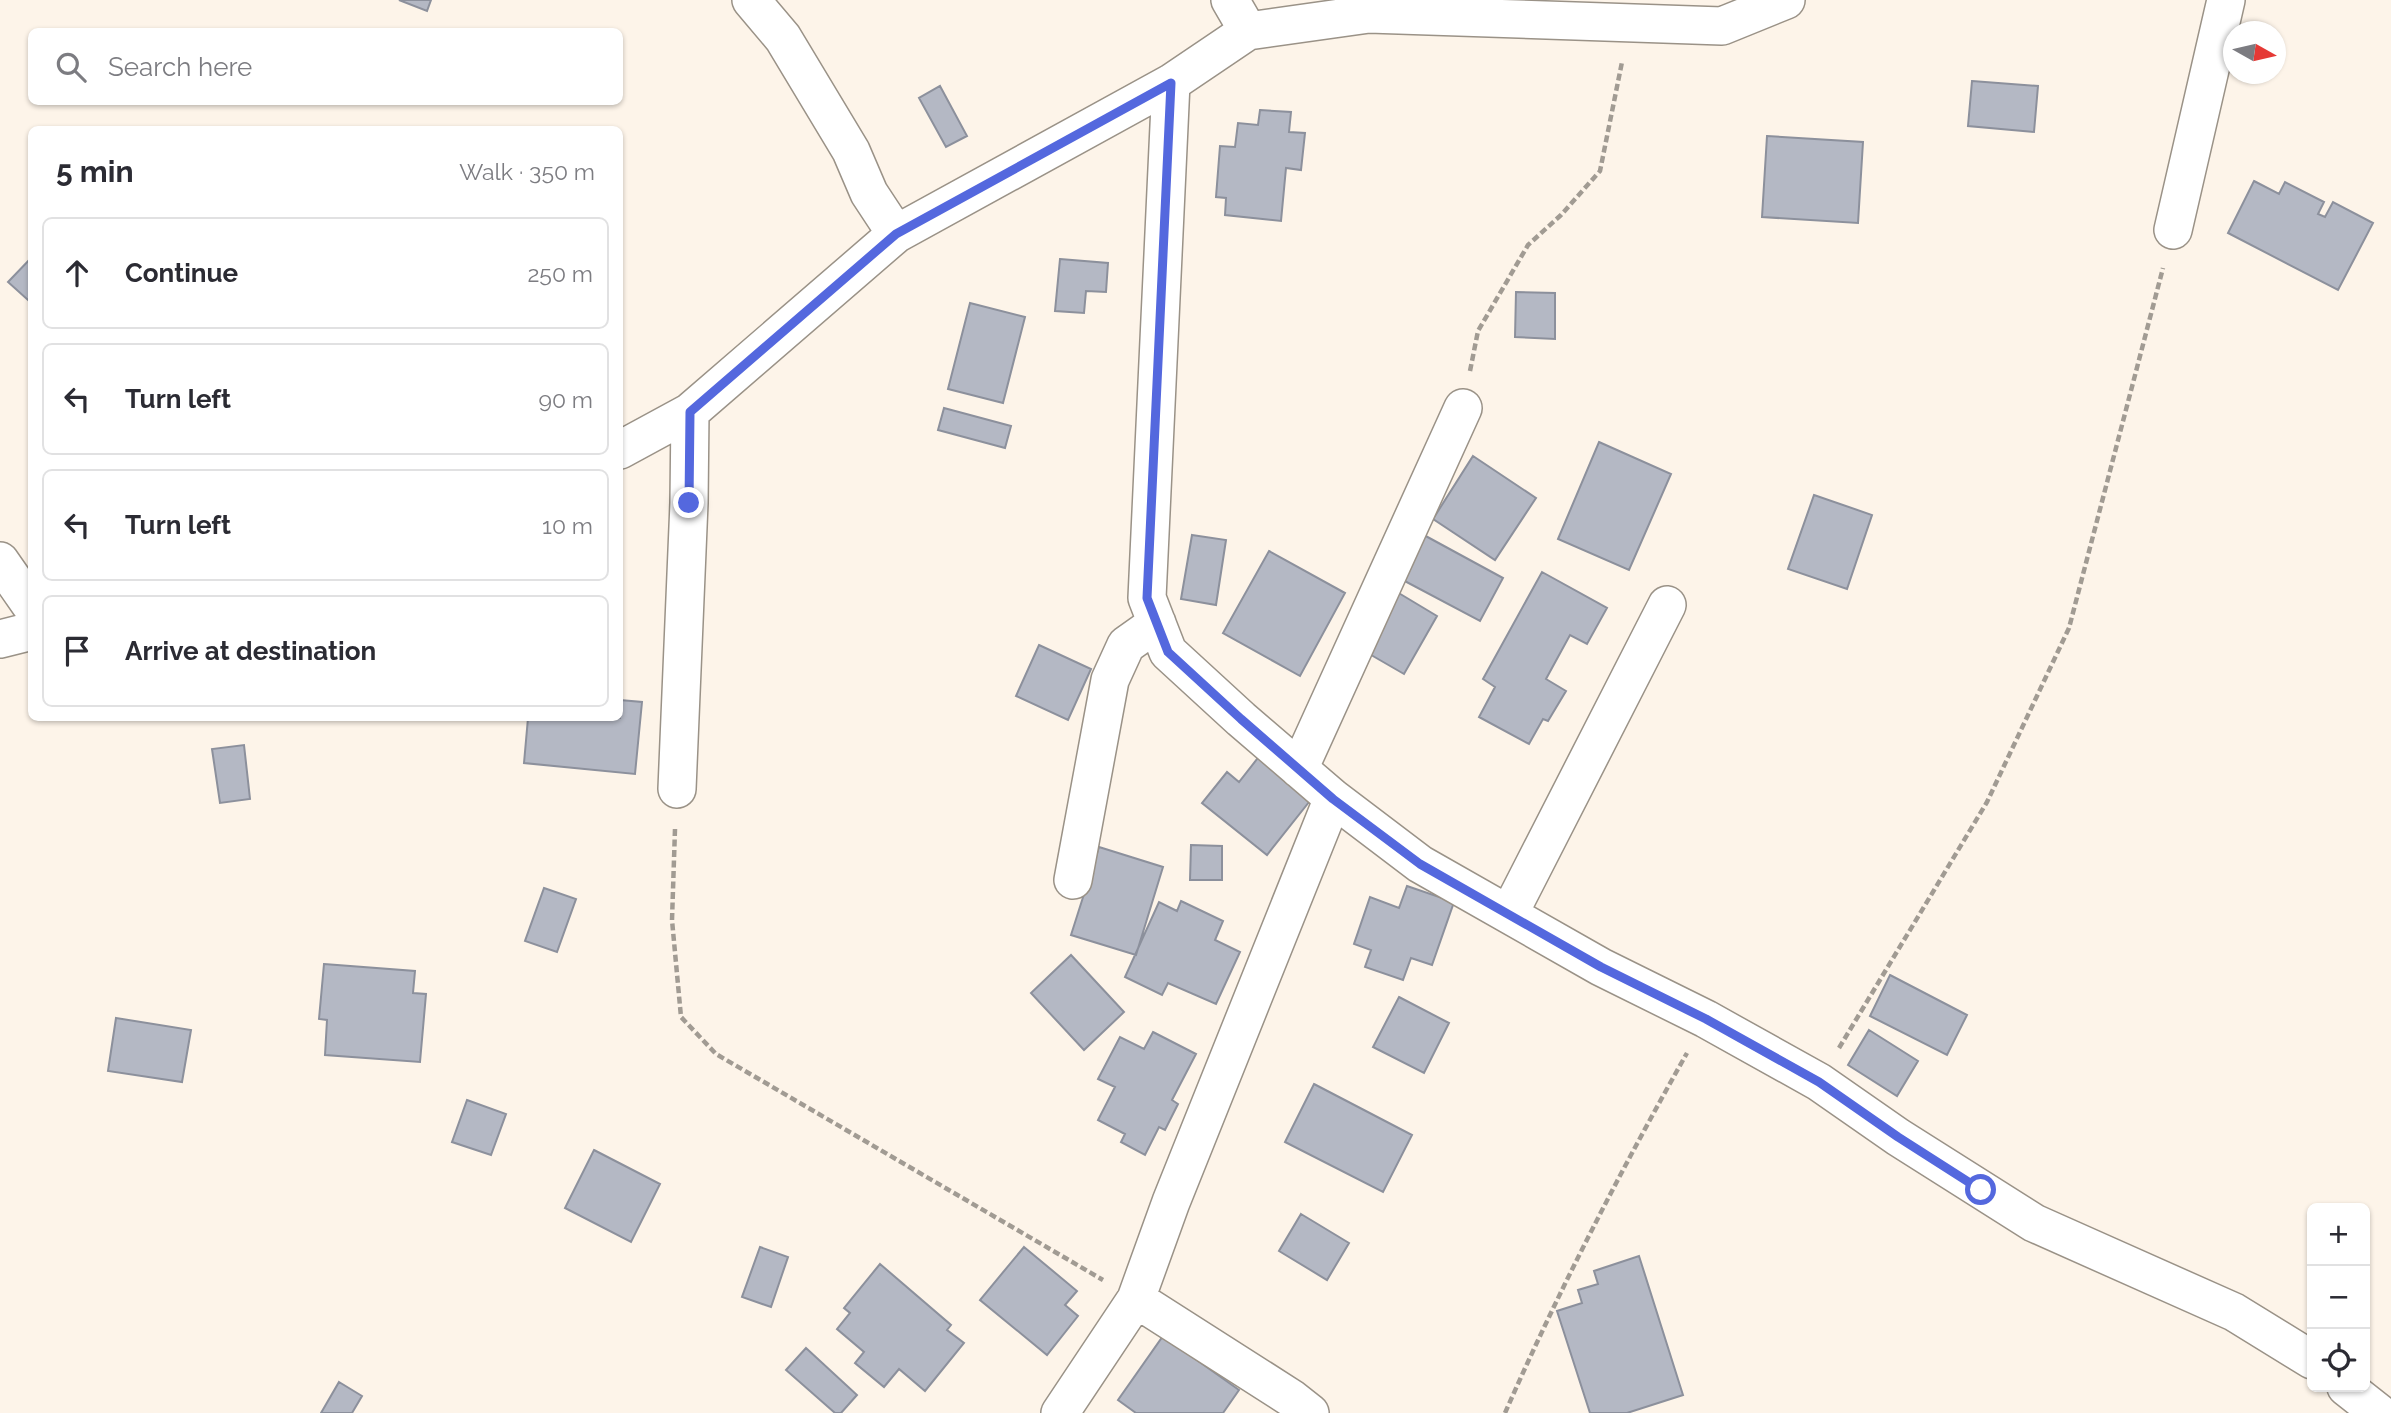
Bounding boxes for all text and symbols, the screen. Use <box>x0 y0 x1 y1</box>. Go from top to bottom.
north arrow <box>2223 21 2286 84</box>
search box <box>28 28 623 105</box>
icon: search <box>52 48 90 86</box>
text: Search here <box>108 52 252 82</box>
text: 5 min <box>56 154 134 189</box>
text: Walk · 350 m <box>459 158 595 185</box>
icon: ahead <box>58 254 96 292</box>
text: Continue <box>125 258 238 288</box>
text: 250 m <box>527 260 593 287</box>
icon: left <box>58 380 96 418</box>
text: Turn left <box>125 384 231 414</box>
text: 90 m <box>538 386 593 413</box>
route end <box>673 487 704 518</box>
icon: left <box>58 506 96 544</box>
text: Turn left <box>125 510 231 540</box>
text: 10 m <box>542 512 593 539</box>
icon: arrive <box>58 632 96 670</box>
text: Arrive at destination <box>125 636 376 666</box>
route start <box>1965 1174 1996 1205</box>
map controls <box>2307 1203 2370 1392</box>
button: + <box>2307 1203 2370 1266</box>
button: − <box>2307 1266 2370 1329</box>
button: locate <box>2307 1329 2370 1392</box>

